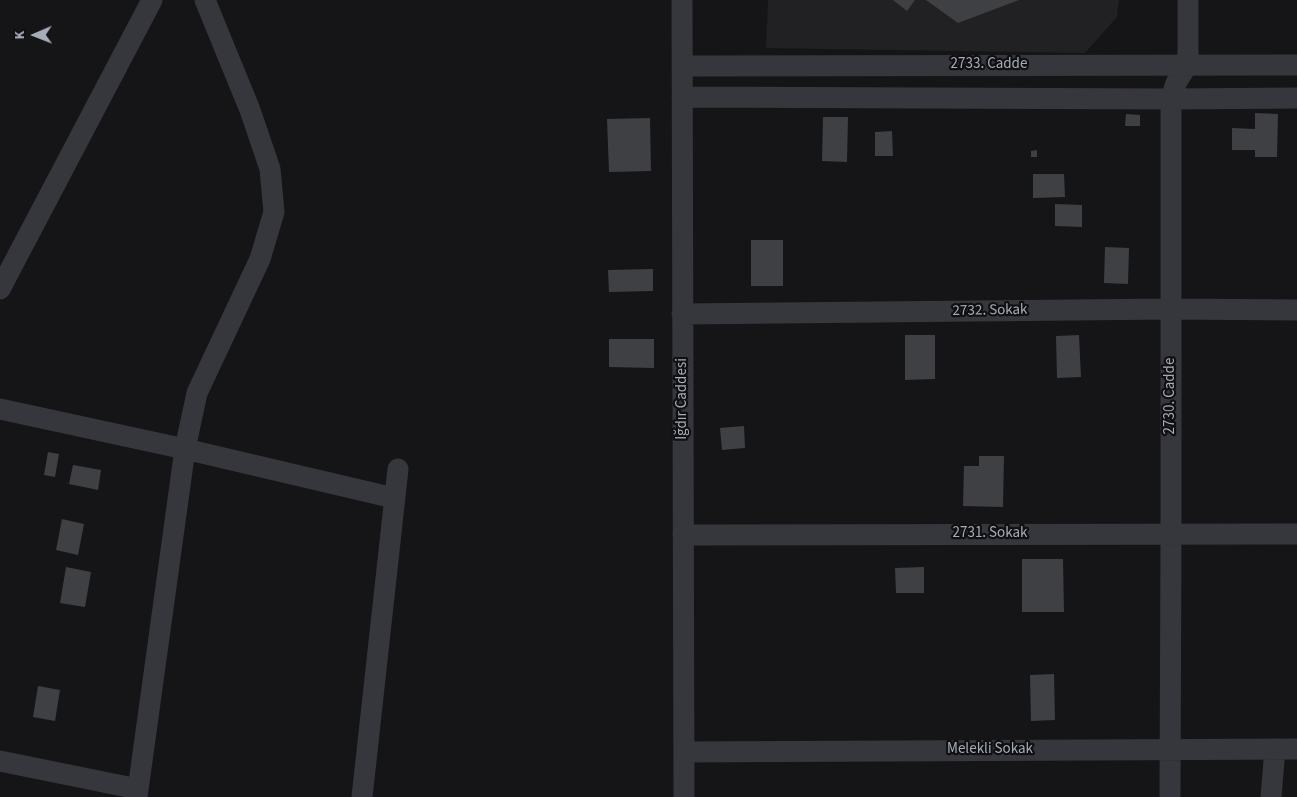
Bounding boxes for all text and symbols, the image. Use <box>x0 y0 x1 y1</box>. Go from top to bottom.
north arrow <box>10 10 60 60</box>
text: K <box>10 31 30 40</box>
street label: 2733. Cadde <box>951 56 1027 74</box>
street label: 2732. Sokak <box>952 301 1028 321</box>
street label: Iğdır Caddesi <box>674 358 692 440</box>
street label: 2730. Cadde <box>1162 358 1180 434</box>
street label: 2731. Sokak <box>953 525 1027 543</box>
street label: Melekli Sokak <box>947 741 1033 759</box>

